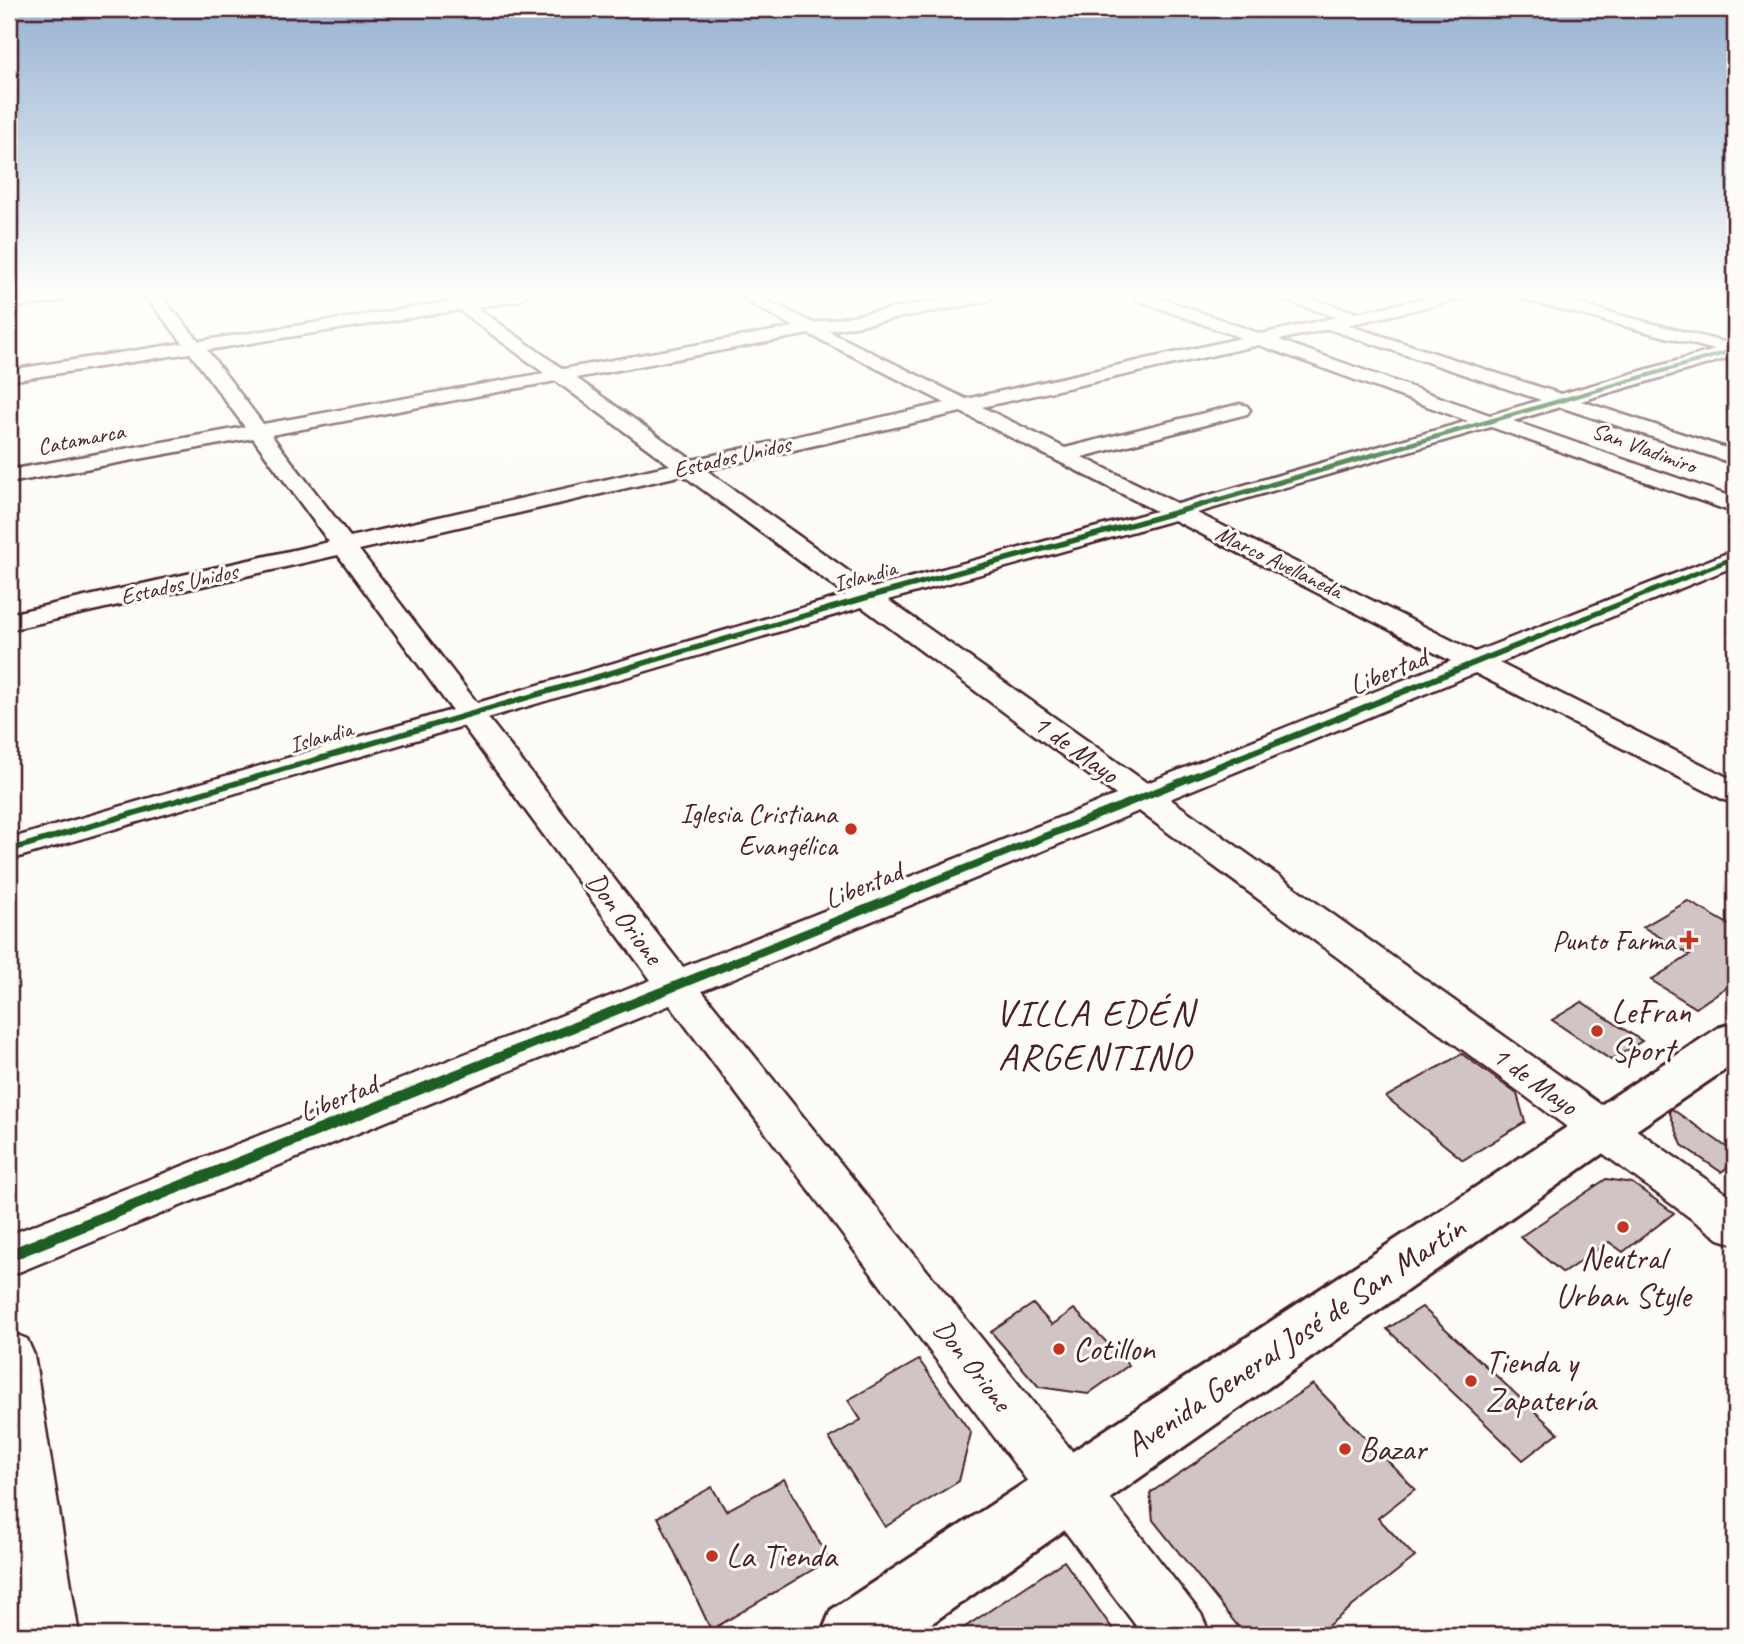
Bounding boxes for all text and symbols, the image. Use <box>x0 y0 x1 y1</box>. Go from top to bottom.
street label: Catamarca <box>35 416 129 462</box>
street label: San Vladimiro <box>1588 416 1703 481</box>
street label: Estados Unidos <box>671 429 795 485</box>
street label: Marco Avellaneda <box>1211 519 1349 606</box>
street label: Islandia <box>830 553 902 599</box>
street label: Estados Unidos <box>118 556 242 612</box>
street label: Libertad <box>1344 638 1436 702</box>
street label: 1 de Mayo <box>1026 705 1127 792</box>
street label: Islandia <box>286 714 358 760</box>
place label: Iglesia Cristiana Evangélica <box>680 796 839 863</box>
marker: Iglesia Cristiana Evangélica <box>843 821 859 837</box>
street label: Libertad <box>819 852 911 916</box>
street label: Don Orione <box>579 865 672 973</box>
place label: Punto Farma <box>1552 923 1677 958</box>
marker: Punto Farma <box>1681 932 1697 948</box>
district label: VILLA EDÉN ARGENTINO <box>995 989 1198 1080</box>
place label: LeFran Sport <box>1611 991 1691 1071</box>
marker: LeFran Sport <box>1589 1023 1605 1039</box>
street label: 1 de Mayo <box>1485 1037 1586 1124</box>
street label: Libertad <box>294 1065 386 1129</box>
street label: Avenida General José de San Martín <box>1117 1206 1474 1466</box>
marker: Neutral Urban Style <box>1615 1219 1631 1235</box>
place label: Neutral Urban Style <box>1556 1237 1693 1317</box>
street label: Don Orione <box>926 1312 1021 1419</box>
place label: Cotillon <box>1073 1328 1156 1370</box>
marker: Cotillon <box>1051 1341 1067 1357</box>
place label: Tienda y Zapatería <box>1485 1341 1598 1421</box>
marker: Tienda y Zapatería <box>1463 1373 1479 1389</box>
place label: Bazar <box>1359 1428 1428 1470</box>
marker: Bazar <box>1337 1441 1353 1457</box>
place label: La Tienda <box>726 1535 839 1577</box>
marker: La Tienda <box>704 1548 720 1564</box>

